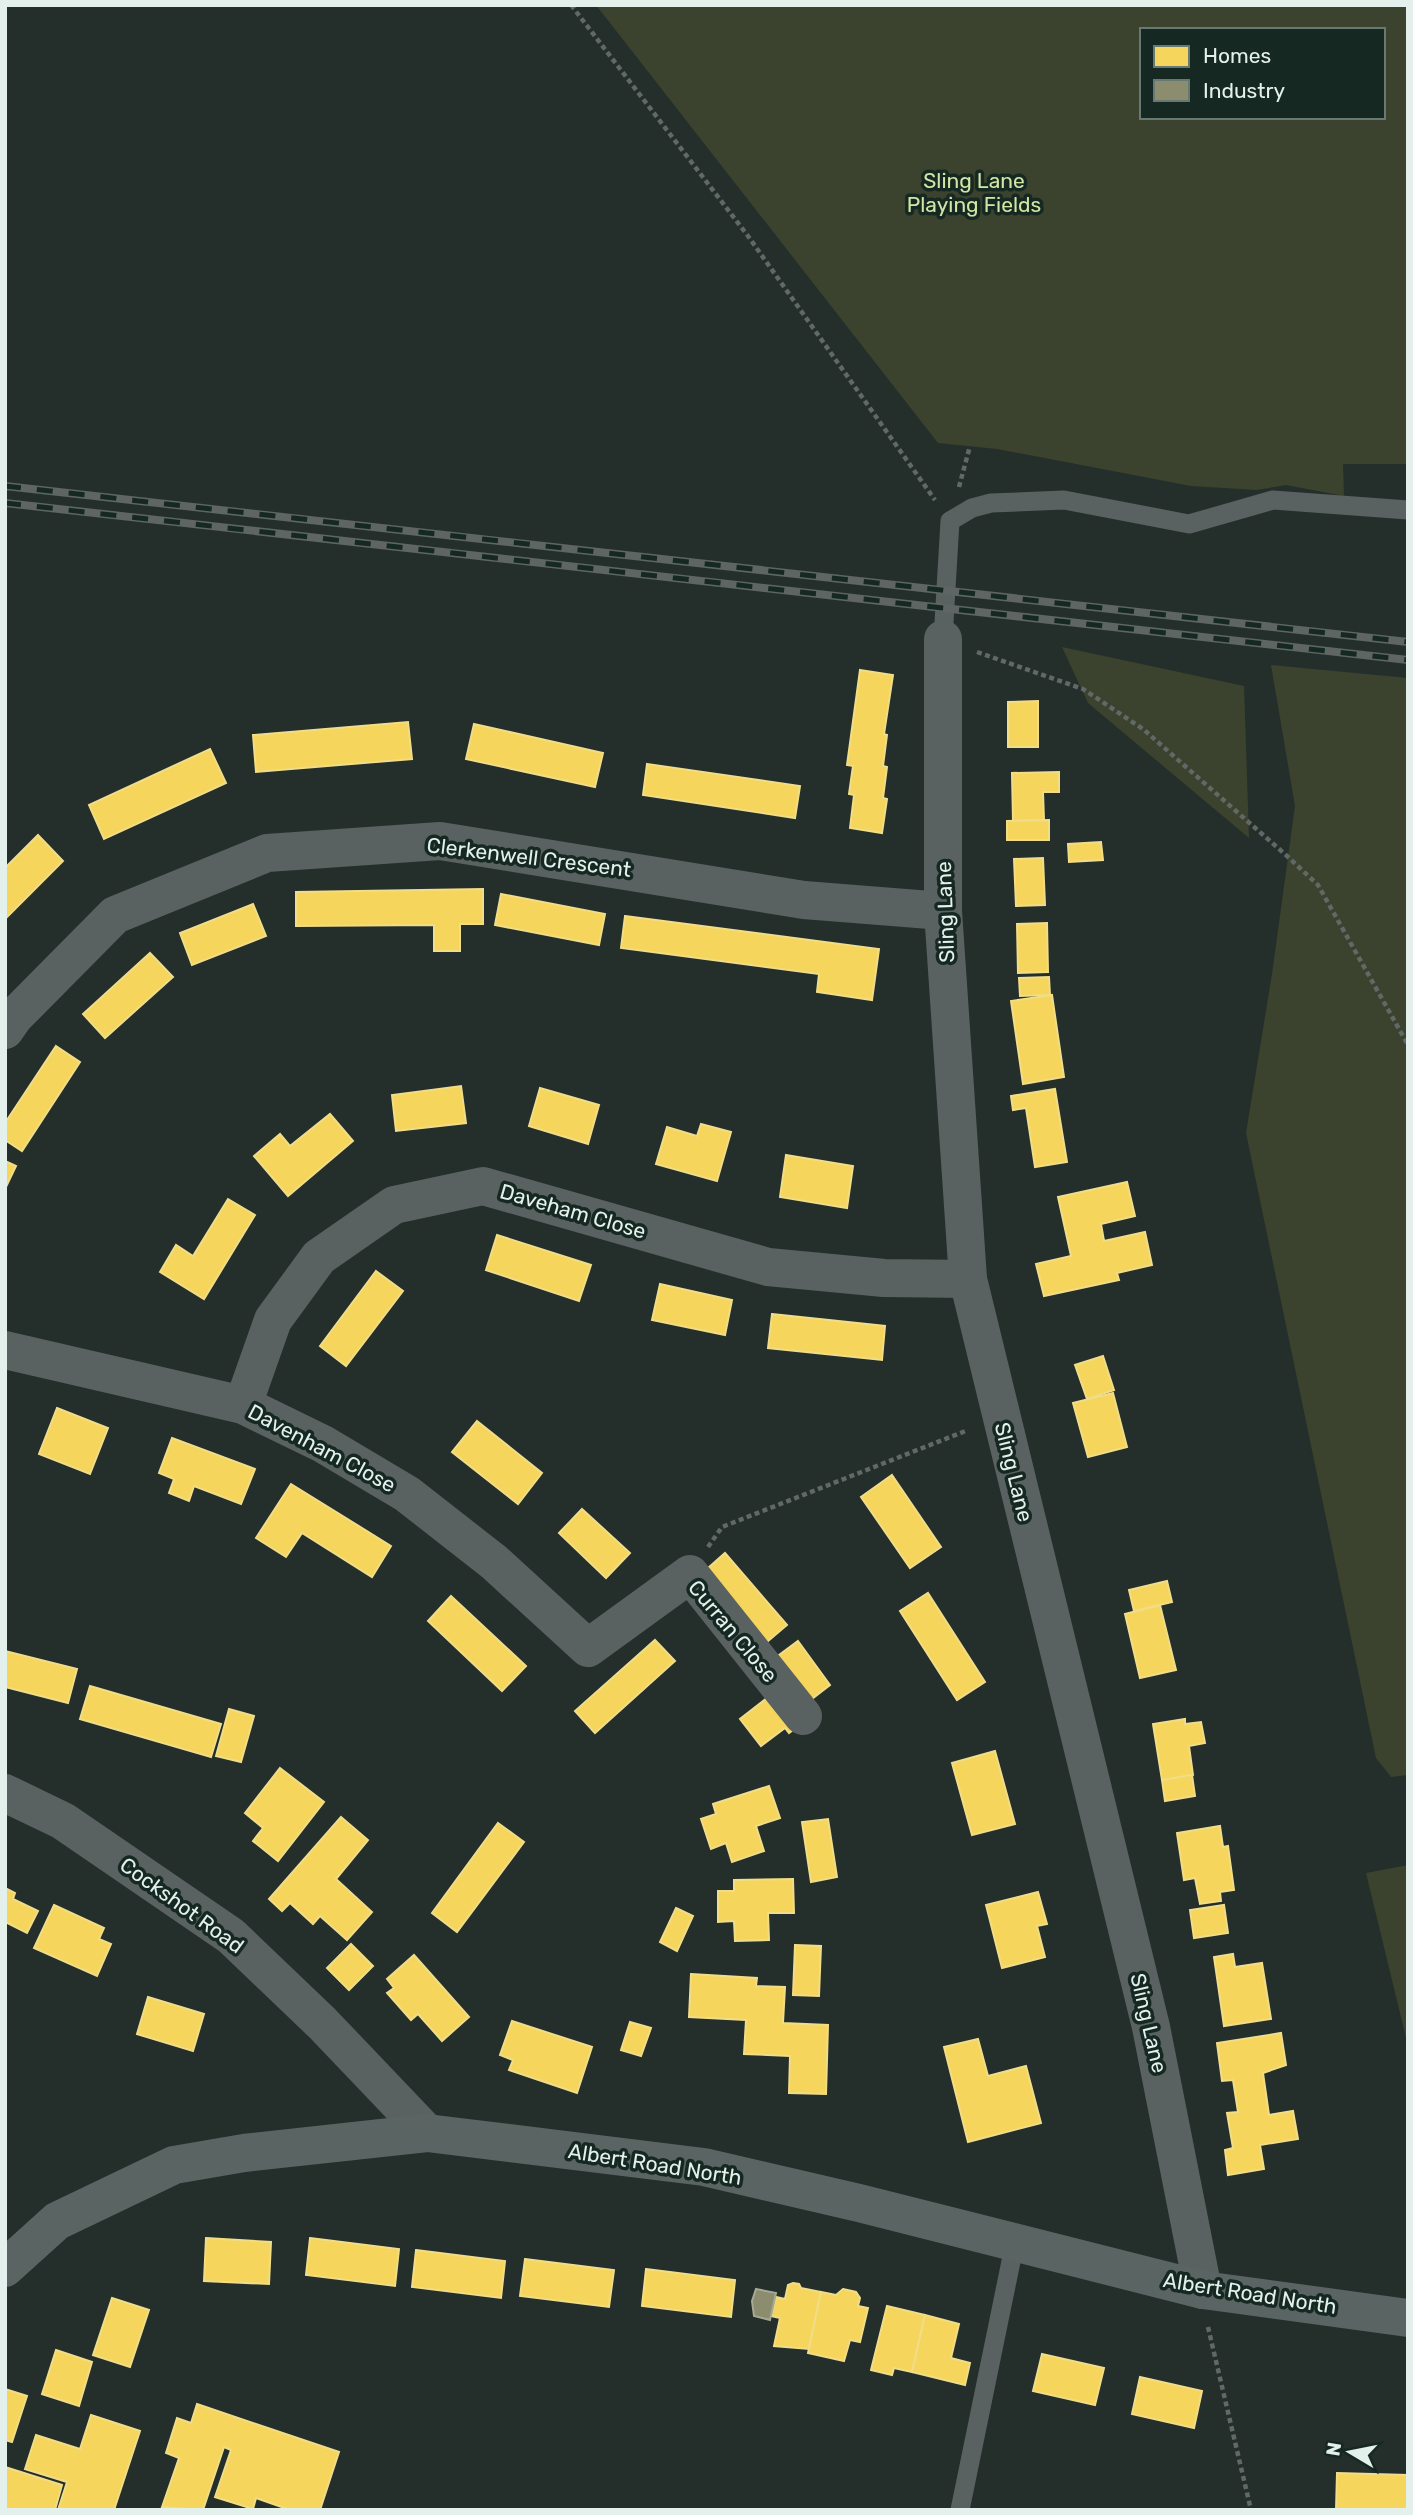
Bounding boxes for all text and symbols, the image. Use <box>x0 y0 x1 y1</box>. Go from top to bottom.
legend <box>1140 28 1385 119</box>
text: Homes <box>1203 43 1271 68</box>
text: Industry <box>1203 78 1285 103</box>
park label: Sling Lane Playing Fields <box>907 168 1041 217</box>
street label: Clerkenwell Crescent <box>425 832 633 882</box>
street label: Sling Lane <box>931 861 959 963</box>
street label: Daveham Close <box>497 1178 649 1244</box>
street label: Davenham Close <box>244 1399 400 1497</box>
street label: Sling Lane <box>990 1420 1038 1524</box>
street label: Curran Close <box>683 1575 783 1687</box>
street label: Cockshot Road <box>115 1852 249 1958</box>
street label: Sling Lane <box>1125 1971 1173 2075</box>
street label: Albert Road North <box>566 2138 744 2190</box>
street label: Albert Road North <box>1161 2267 1339 2319</box>
north arrow <box>1315 2417 1385 2487</box>
text: N <box>1321 2440 1346 2458</box>

